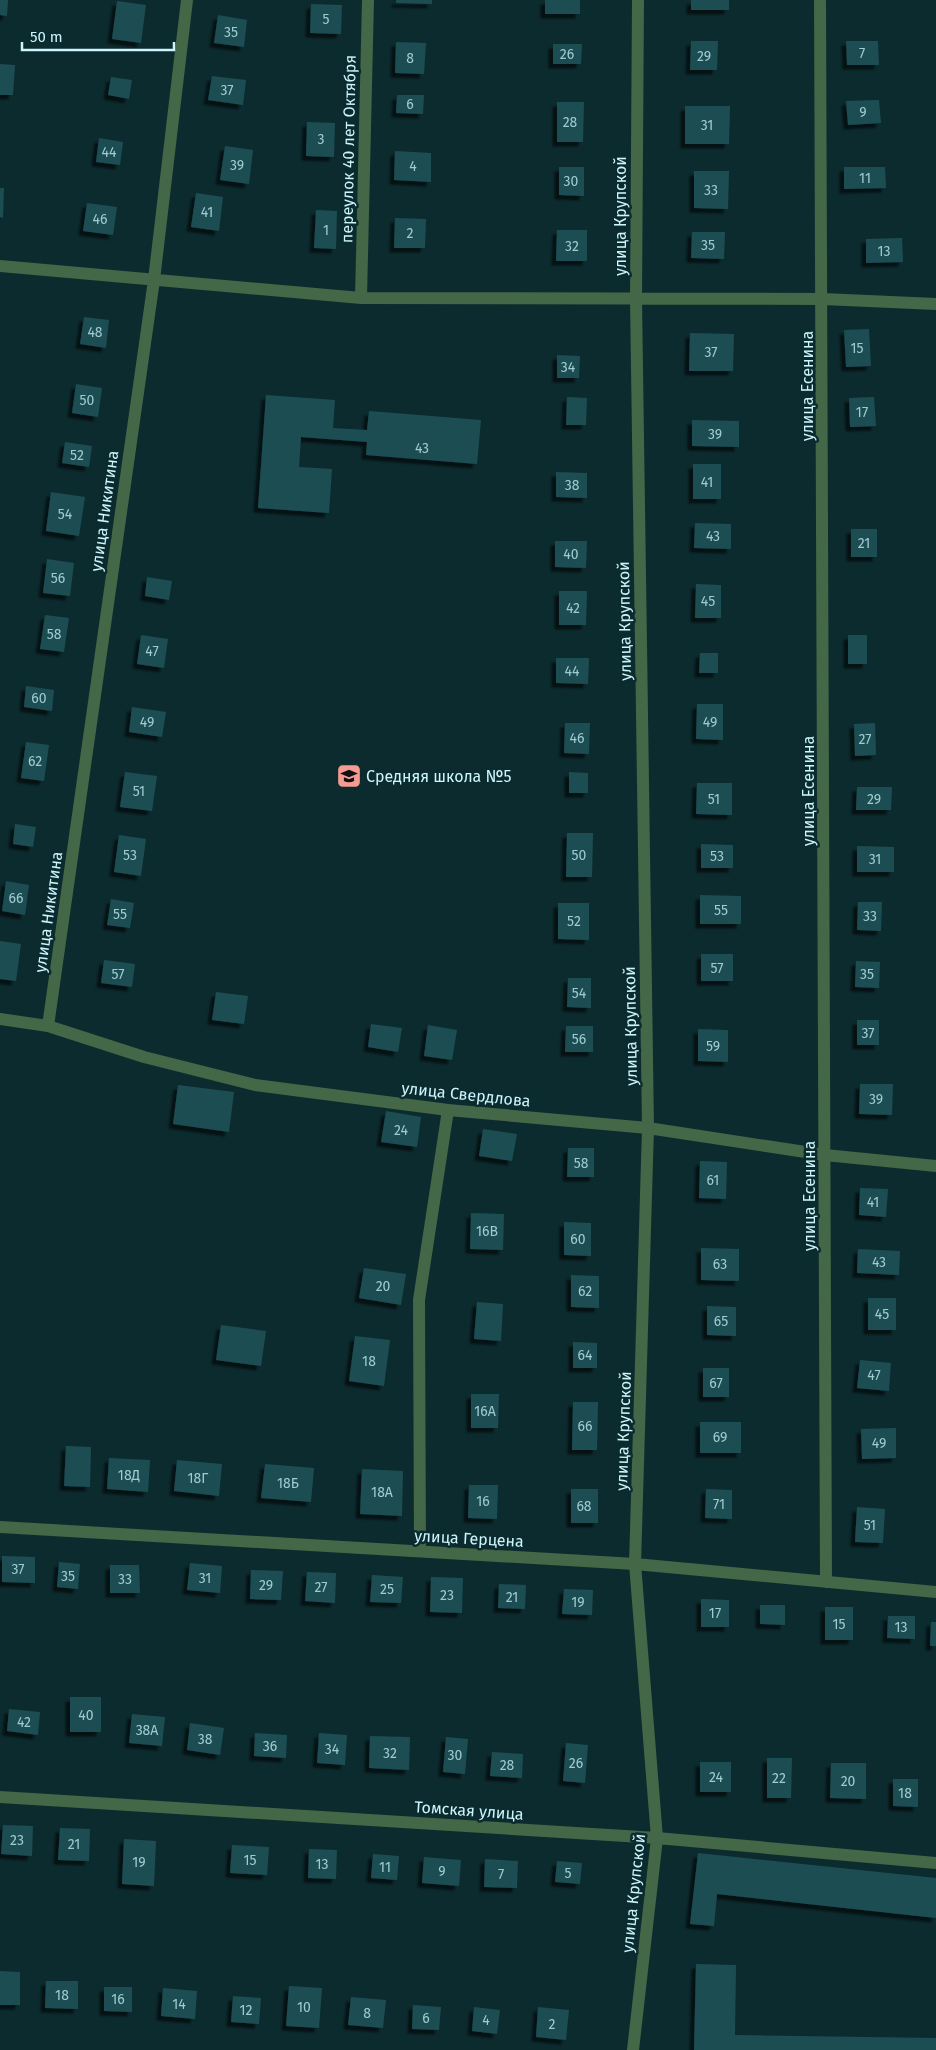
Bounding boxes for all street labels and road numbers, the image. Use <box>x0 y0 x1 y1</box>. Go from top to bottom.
street label: переулок 40 лет Октября <box>337 55 360 243</box>
street label: улица Крупской <box>611 156 630 276</box>
street label: улица Есенина <box>798 331 817 441</box>
street label: улица Никитина <box>87 449 122 573</box>
street label: улица Крупской <box>614 561 635 681</box>
street label: улица Есенина <box>799 736 818 846</box>
street label: улица Никитина <box>31 850 66 974</box>
street label: улица Крупской <box>620 966 641 1086</box>
street label: улица Свердлова <box>400 1078 531 1111</box>
street label: улица Есенина <box>800 1141 819 1251</box>
street label: улица Крупской <box>612 1371 635 1491</box>
street label: улица Герцена <box>414 1526 524 1551</box>
street label: Томская улица <box>414 1797 524 1824</box>
street label: улица Крупской <box>618 1833 649 1954</box>

